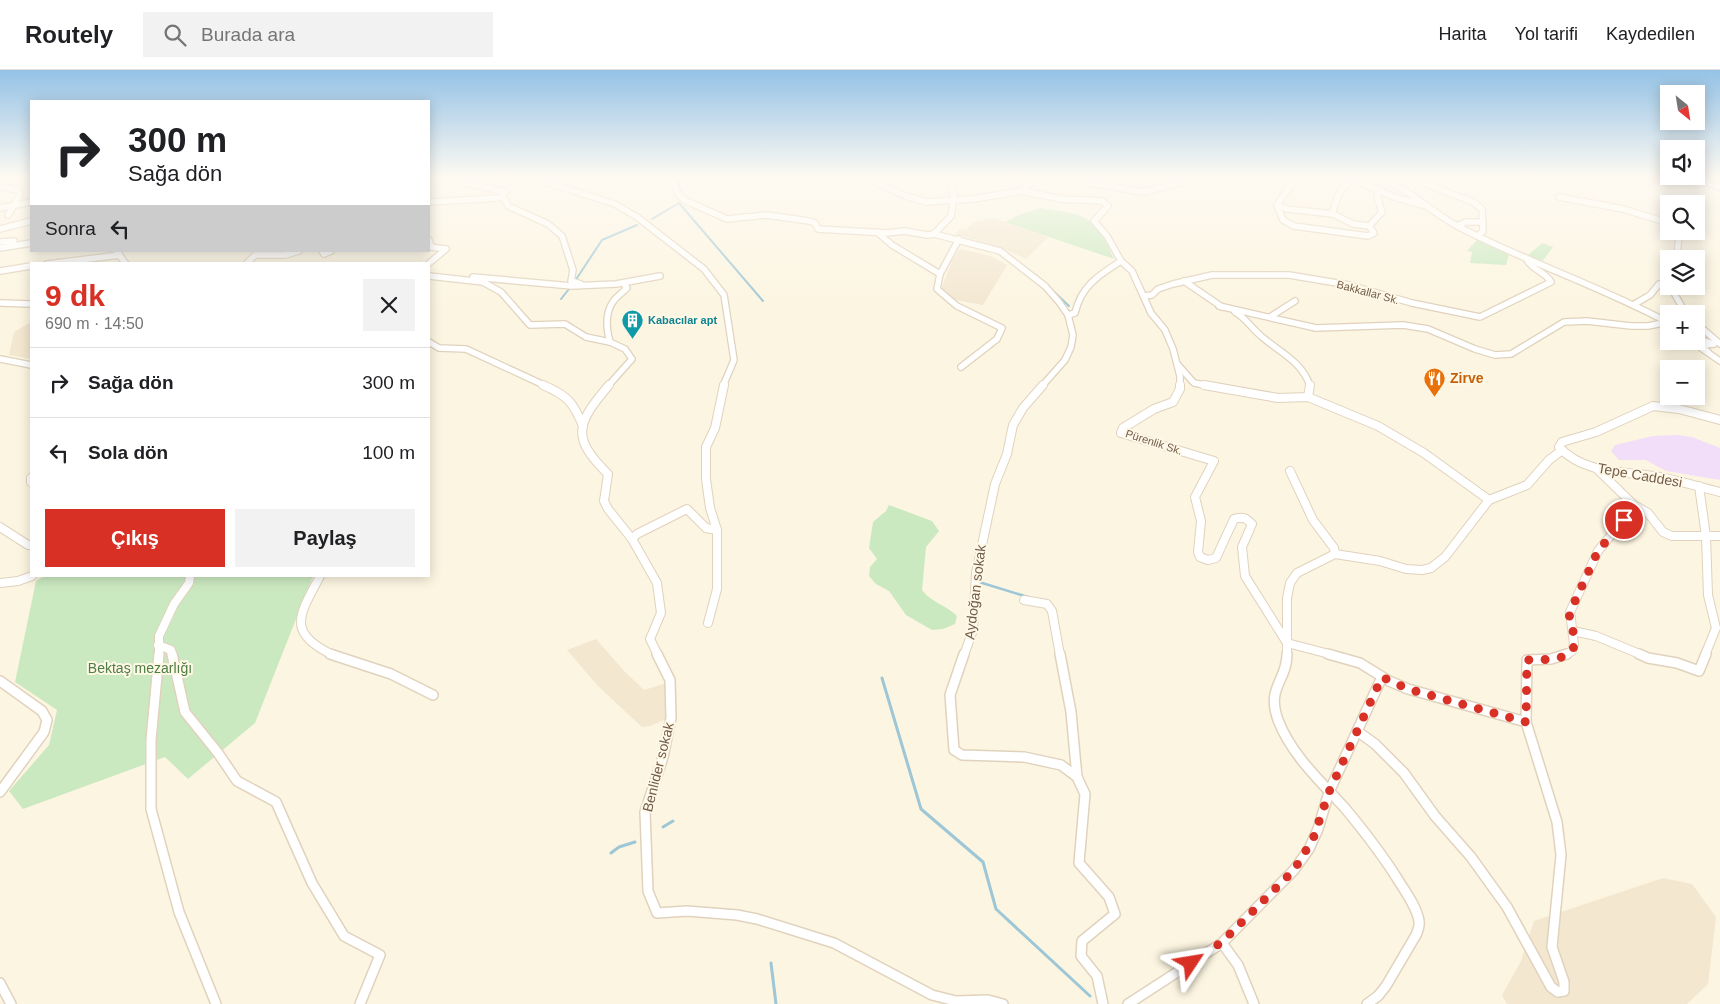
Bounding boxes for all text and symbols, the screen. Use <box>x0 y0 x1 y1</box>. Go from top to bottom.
search box <box>143 12 493 57</box>
text: Routely <box>25 21 113 48</box>
icon: search <box>161 21 189 49</box>
text: Burada ara <box>201 24 295 45</box>
text: Harita <box>1439 24 1487 44</box>
text: Yol tarifi <box>1515 24 1578 44</box>
text: Kaydedilen <box>1606 24 1695 44</box>
north arrow <box>1660 85 1705 130</box>
map controls <box>1660 85 1705 405</box>
icon: right <box>45 120 110 185</box>
text: 300 m <box>128 120 227 159</box>
button: sound <box>1660 140 1705 185</box>
text: Sağa dön <box>128 161 222 186</box>
button: search <box>1660 195 1705 240</box>
icon: left <box>106 215 134 243</box>
text: Sonra <box>45 218 96 239</box>
button: layers <box>1660 250 1705 295</box>
street label: Bakkallar Sk. <box>1335 278 1401 306</box>
text: 9 dk <box>45 279 105 312</box>
button: close <box>363 279 415 331</box>
button: + <box>1660 305 1705 350</box>
building icon: Kabacılar apt <box>620 308 644 339</box>
place label: Kabacılar apt <box>648 314 717 326</box>
text: 690 m · 14:50 <box>45 315 144 332</box>
button: − <box>1660 360 1705 405</box>
restaurant icon: Zirve <box>1422 366 1446 397</box>
icon: right <box>45 369 73 397</box>
place label: Zirve <box>1450 370 1484 386</box>
text: Sağa dön <box>88 372 174 393</box>
text: 300 m <box>362 372 415 393</box>
street label: Pürenlik Sk. <box>1124 427 1184 457</box>
icon: left <box>45 439 73 467</box>
text: Sola dön <box>88 442 168 463</box>
text: 100 m <box>362 442 415 463</box>
street label: Tepe Caddesi <box>1596 460 1684 490</box>
pin <box>1603 499 1645 541</box>
icon: arrive <box>1610 506 1638 534</box>
button: Çıkış <box>45 509 225 567</box>
button: Paylaş <box>235 509 415 567</box>
street label: Aydoğan sokak <box>961 543 989 640</box>
park label: Bektaş mezarlığı <box>88 660 192 676</box>
street label: Benlider sokak <box>639 720 677 813</box>
position arrow <box>1164 936 1216 988</box>

